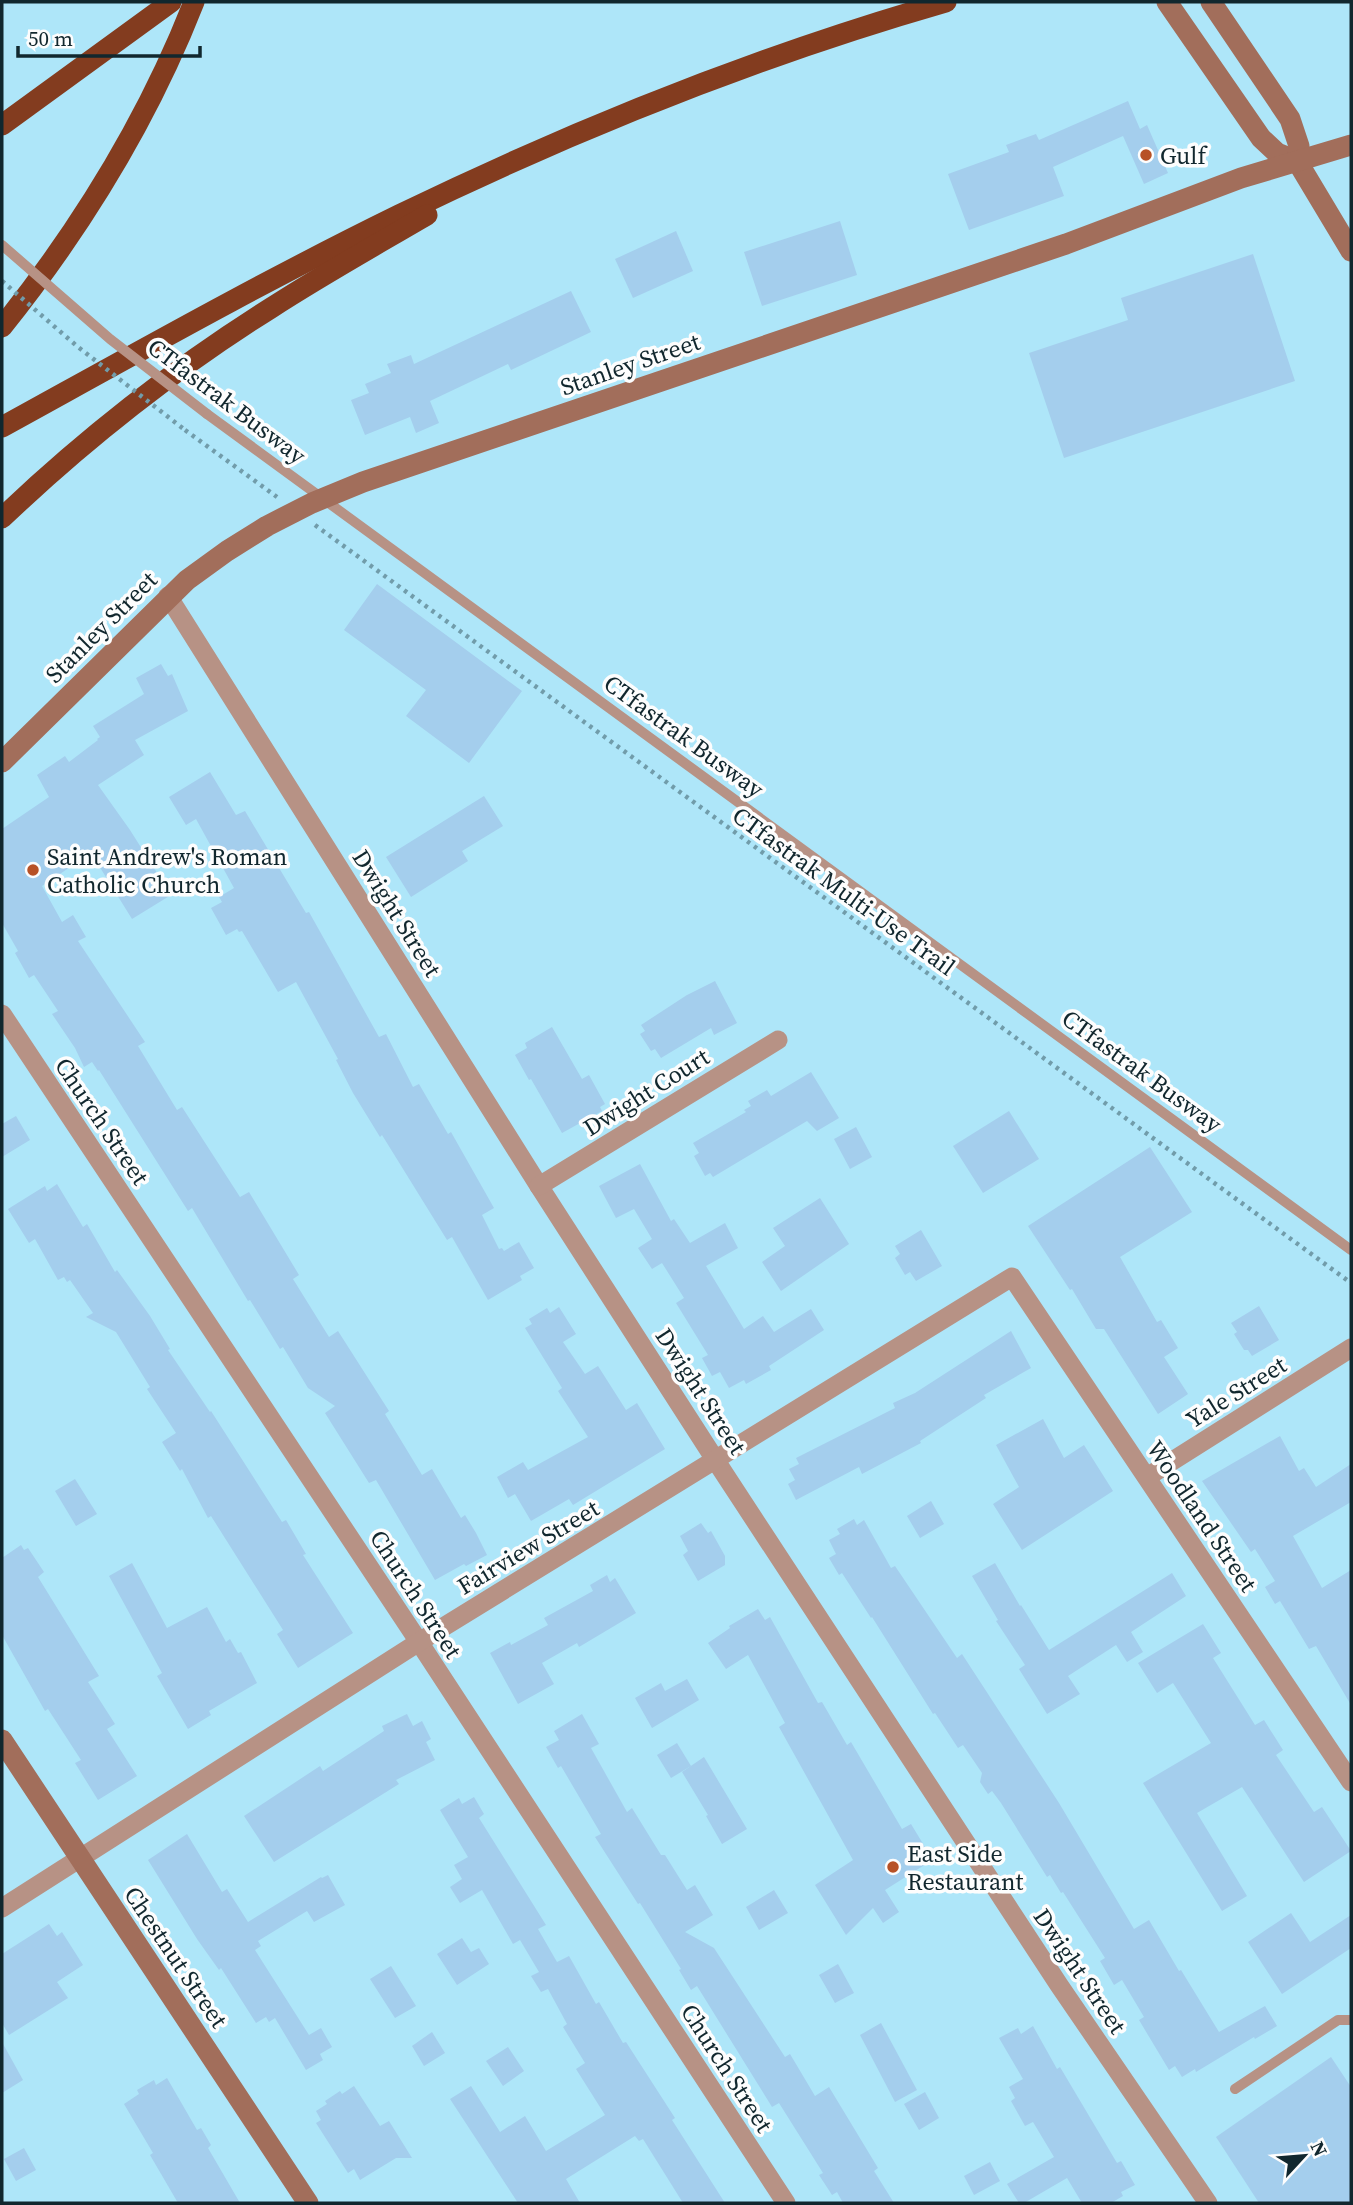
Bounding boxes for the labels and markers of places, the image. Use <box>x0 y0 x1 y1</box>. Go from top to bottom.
place label: Gulf <box>1160 139 1209 172</box>
marker: Gulf <box>1138 147 1154 163</box>
place label: Saint Andrew's Roman Catholic Church <box>47 840 287 901</box>
marker: Saint Andrew's Roman Catholic Church <box>25 862 41 878</box>
place label: East Side Restaurant <box>907 1837 1023 1898</box>
marker: East Side Restaurant <box>885 1859 901 1875</box>

